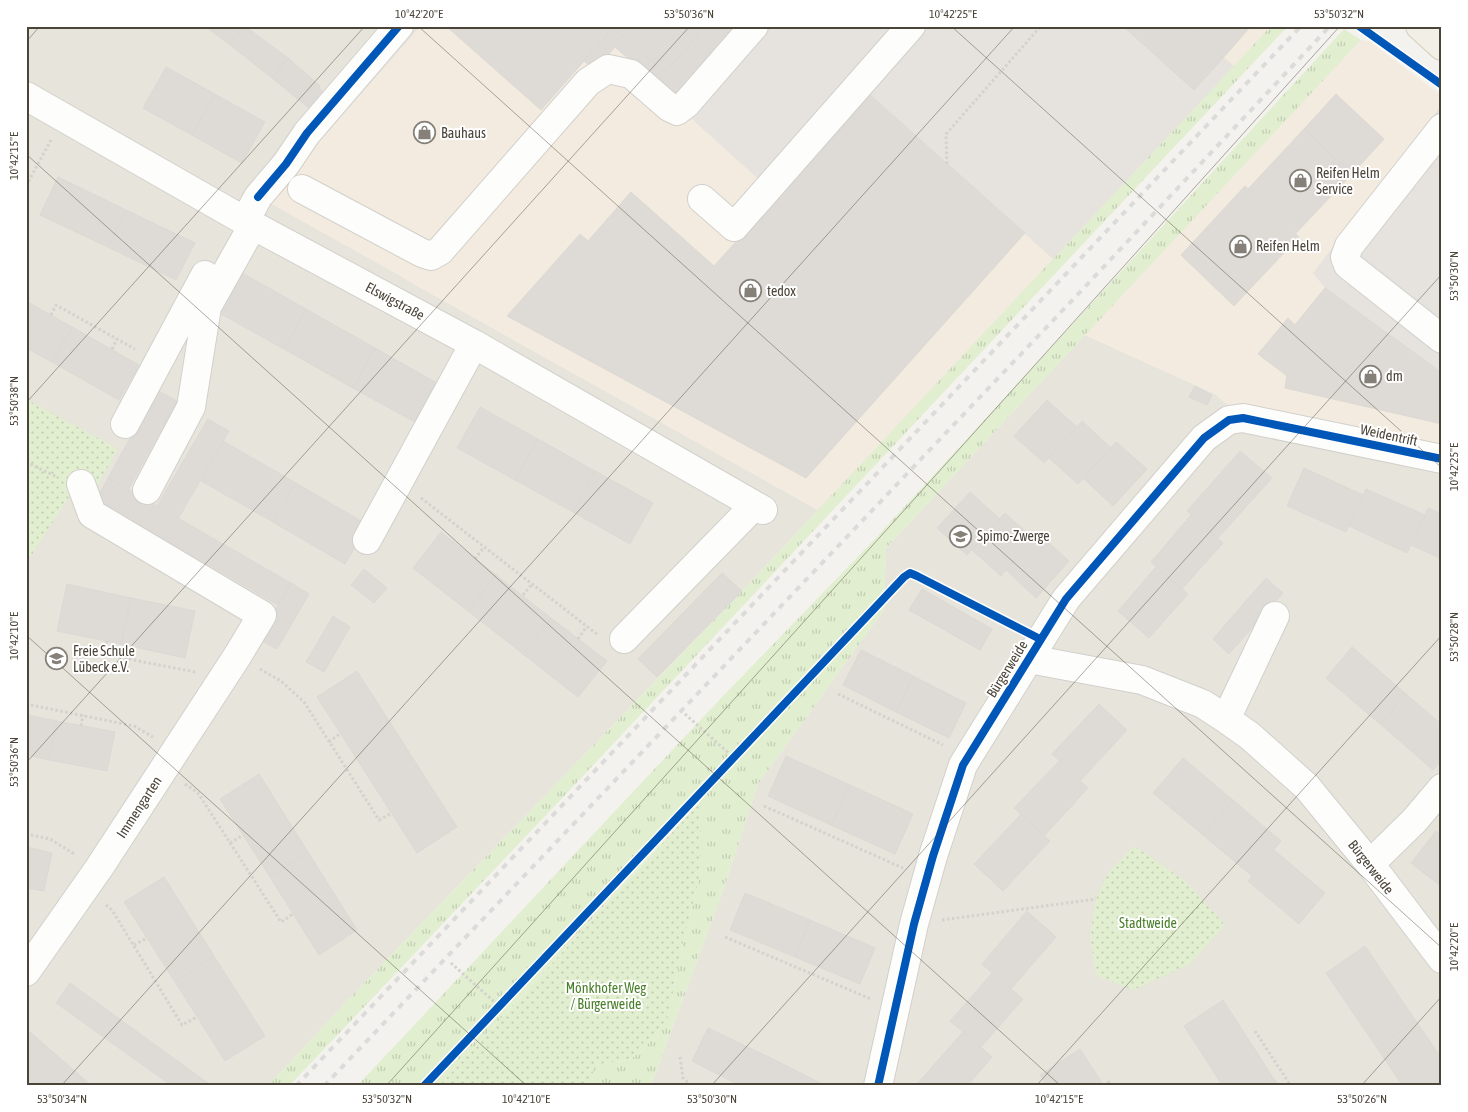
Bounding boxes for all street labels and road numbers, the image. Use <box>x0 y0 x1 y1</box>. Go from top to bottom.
street label: Elswigstraße <box>363 279 427 323</box>
street label: Weidentrift <box>1359 421 1419 449</box>
street label: Bürgerweide <box>983 638 1031 700</box>
street label: Immengarten <box>113 773 165 841</box>
street label: Bürgerweide <box>1345 837 1397 897</box>

